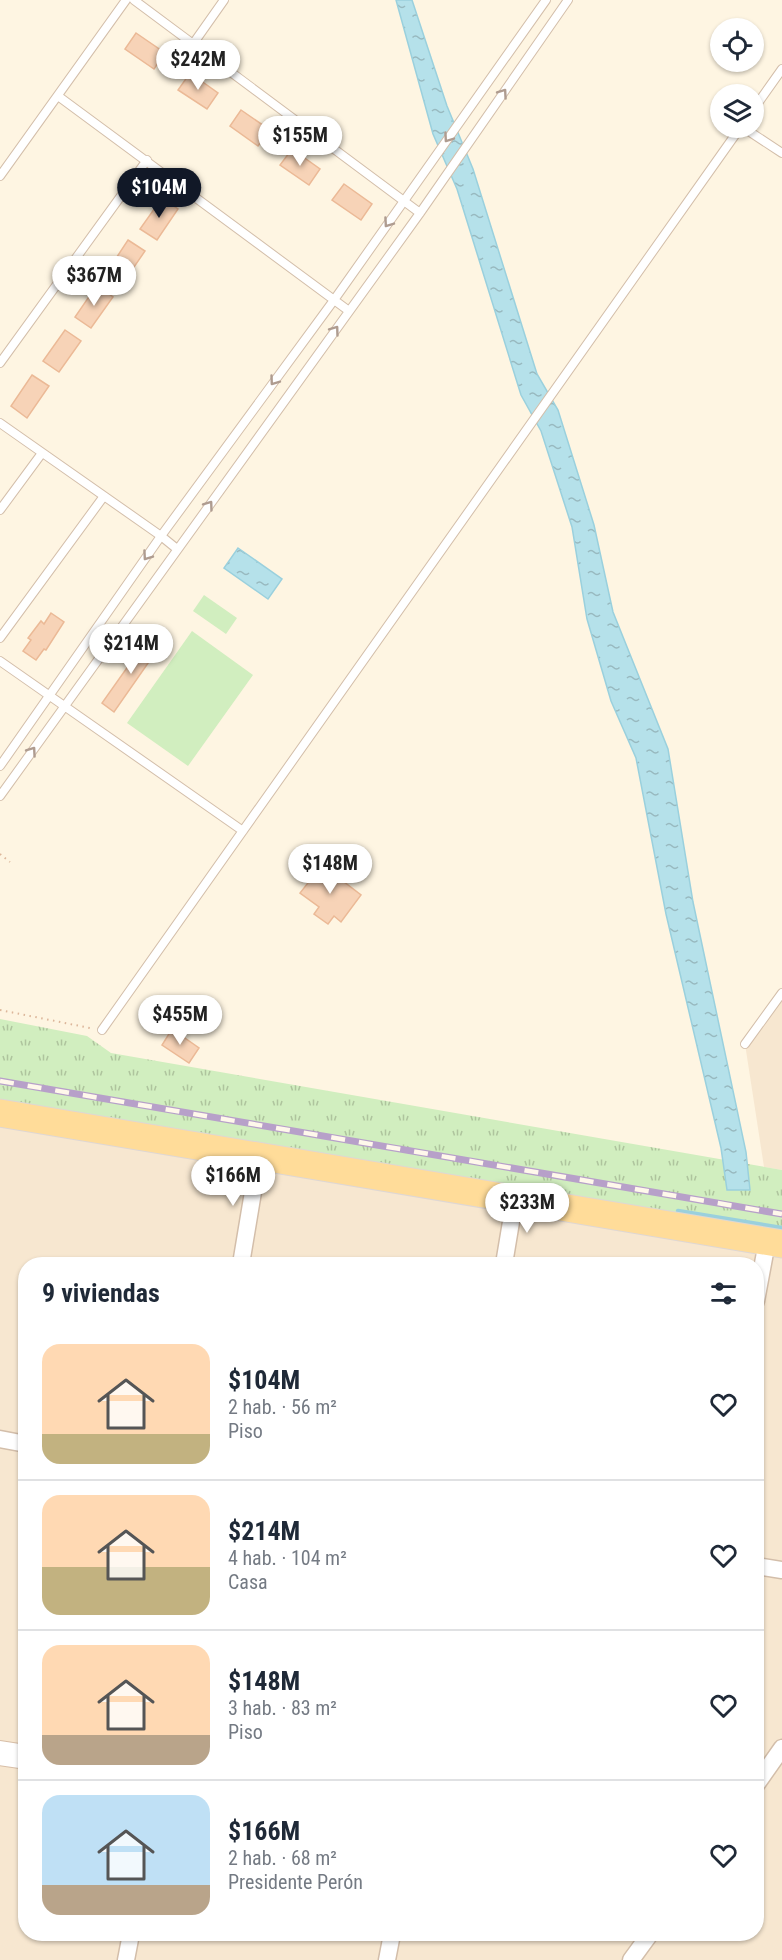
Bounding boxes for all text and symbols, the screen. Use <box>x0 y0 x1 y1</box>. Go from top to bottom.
map controls <box>710 18 764 138</box>
button: locate <box>710 18 764 72</box>
pin: $242M <box>156 40 240 91</box>
text: $242M <box>170 47 226 71</box>
button: layers <box>710 84 764 138</box>
one-way arrow <box>496 89 507 100</box>
pin: $155M <box>258 116 342 167</box>
text: $155M <box>272 123 328 147</box>
one-way arrow <box>444 131 455 142</box>
pin: $104M <box>117 168 201 219</box>
text: $104M <box>131 175 187 199</box>
one-way arrow <box>384 217 395 228</box>
pin: $367M <box>52 256 136 307</box>
text: $367M <box>66 263 122 287</box>
one-way arrow <box>328 326 339 337</box>
one-way arrow <box>271 375 282 386</box>
one-way arrow <box>202 501 213 512</box>
one-way arrow <box>143 550 154 561</box>
pin: $214M <box>89 624 173 675</box>
text: $214M <box>103 631 159 655</box>
one-way arrow <box>25 746 36 757</box>
pin: $148M <box>288 844 372 895</box>
text: $148M <box>302 851 358 875</box>
pin: $455M <box>138 995 222 1046</box>
text: $455M <box>152 1002 208 1026</box>
pin: $166M <box>191 1156 275 1207</box>
text: $166M <box>205 1163 261 1187</box>
pin: $233M <box>485 1183 569 1234</box>
text: $233M <box>499 1190 555 1214</box>
icon: filters <box>707 1277 740 1310</box>
text: 9 viviendas <box>42 1278 160 1308</box>
text: $104M <box>228 1365 300 1395</box>
icon: home <box>90 1368 162 1440</box>
icon: heart <box>707 1388 740 1421</box>
text: 2 hab. · 56 m² <box>228 1395 337 1419</box>
text: Piso <box>228 1419 263 1443</box>
text: $214M <box>228 1516 300 1546</box>
icon: home <box>90 1519 162 1591</box>
icon: heart <box>707 1539 740 1572</box>
text: 4 hab. · 104 m² <box>228 1546 347 1570</box>
text: Casa <box>228 1570 268 1594</box>
text: $148M <box>228 1666 300 1696</box>
icon: home <box>90 1669 162 1741</box>
icon: heart <box>707 1689 740 1722</box>
text: 3 hab. · 83 m² <box>228 1696 337 1720</box>
text: Piso <box>228 1720 263 1744</box>
text: $166M <box>228 1816 300 1846</box>
icon: home <box>90 1819 162 1891</box>
icon: heart <box>707 1839 740 1872</box>
text: 2 hab. · 68 m² <box>228 1846 337 1870</box>
text: Presidente Perón <box>228 1870 363 1894</box>

